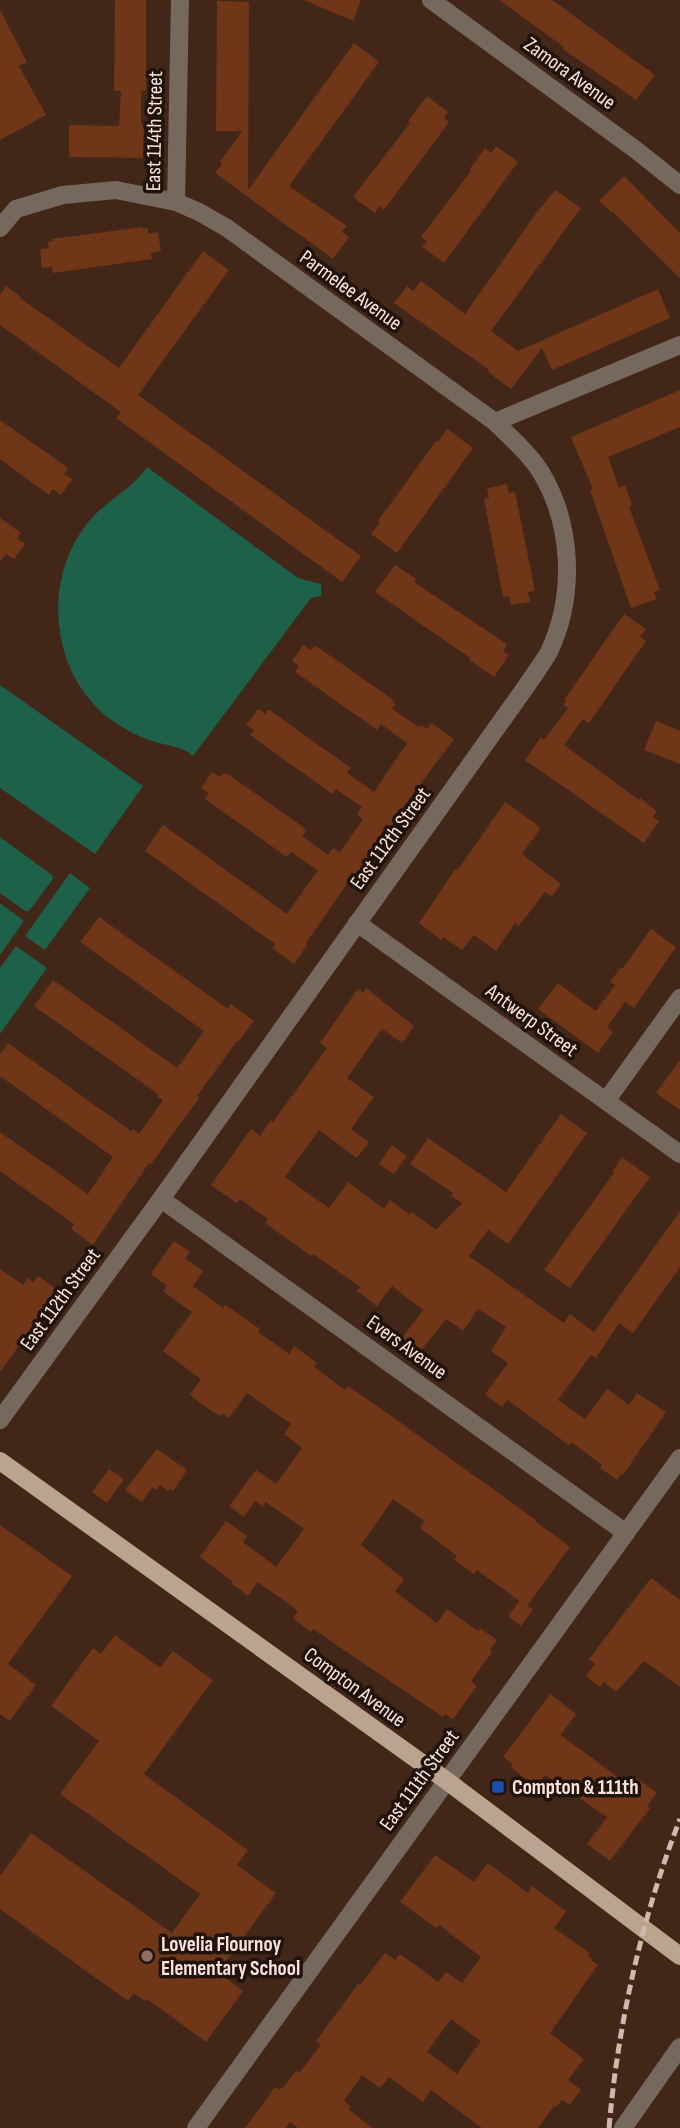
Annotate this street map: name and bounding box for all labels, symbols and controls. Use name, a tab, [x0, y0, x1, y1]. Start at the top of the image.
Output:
street label: Zamora Avenue	[519, 32, 620, 115]
street label: East 114th Street	[141, 71, 168, 191]
street label: Parmelee Avenue	[295, 245, 407, 336]
street label: East 112th Street	[345, 782, 436, 894]
street label: Antwerp Street	[480, 978, 583, 1062]
street label: East 112th Street	[15, 1243, 106, 1355]
street label: Evers Avenue	[362, 1310, 452, 1385]
street label: Compton Avenue	[299, 1642, 410, 1733]
street label: East 111th Street	[374, 1725, 464, 1836]
place label: Compton & 111th	[512, 1775, 639, 1800]
marker: Compton & 111th	[490, 1779, 506, 1795]
place label: Lovelia Flournoy Elementary School	[161, 1932, 300, 1981]
marker: Lovelia Flournoy Elementary School	[139, 1948, 155, 1964]

